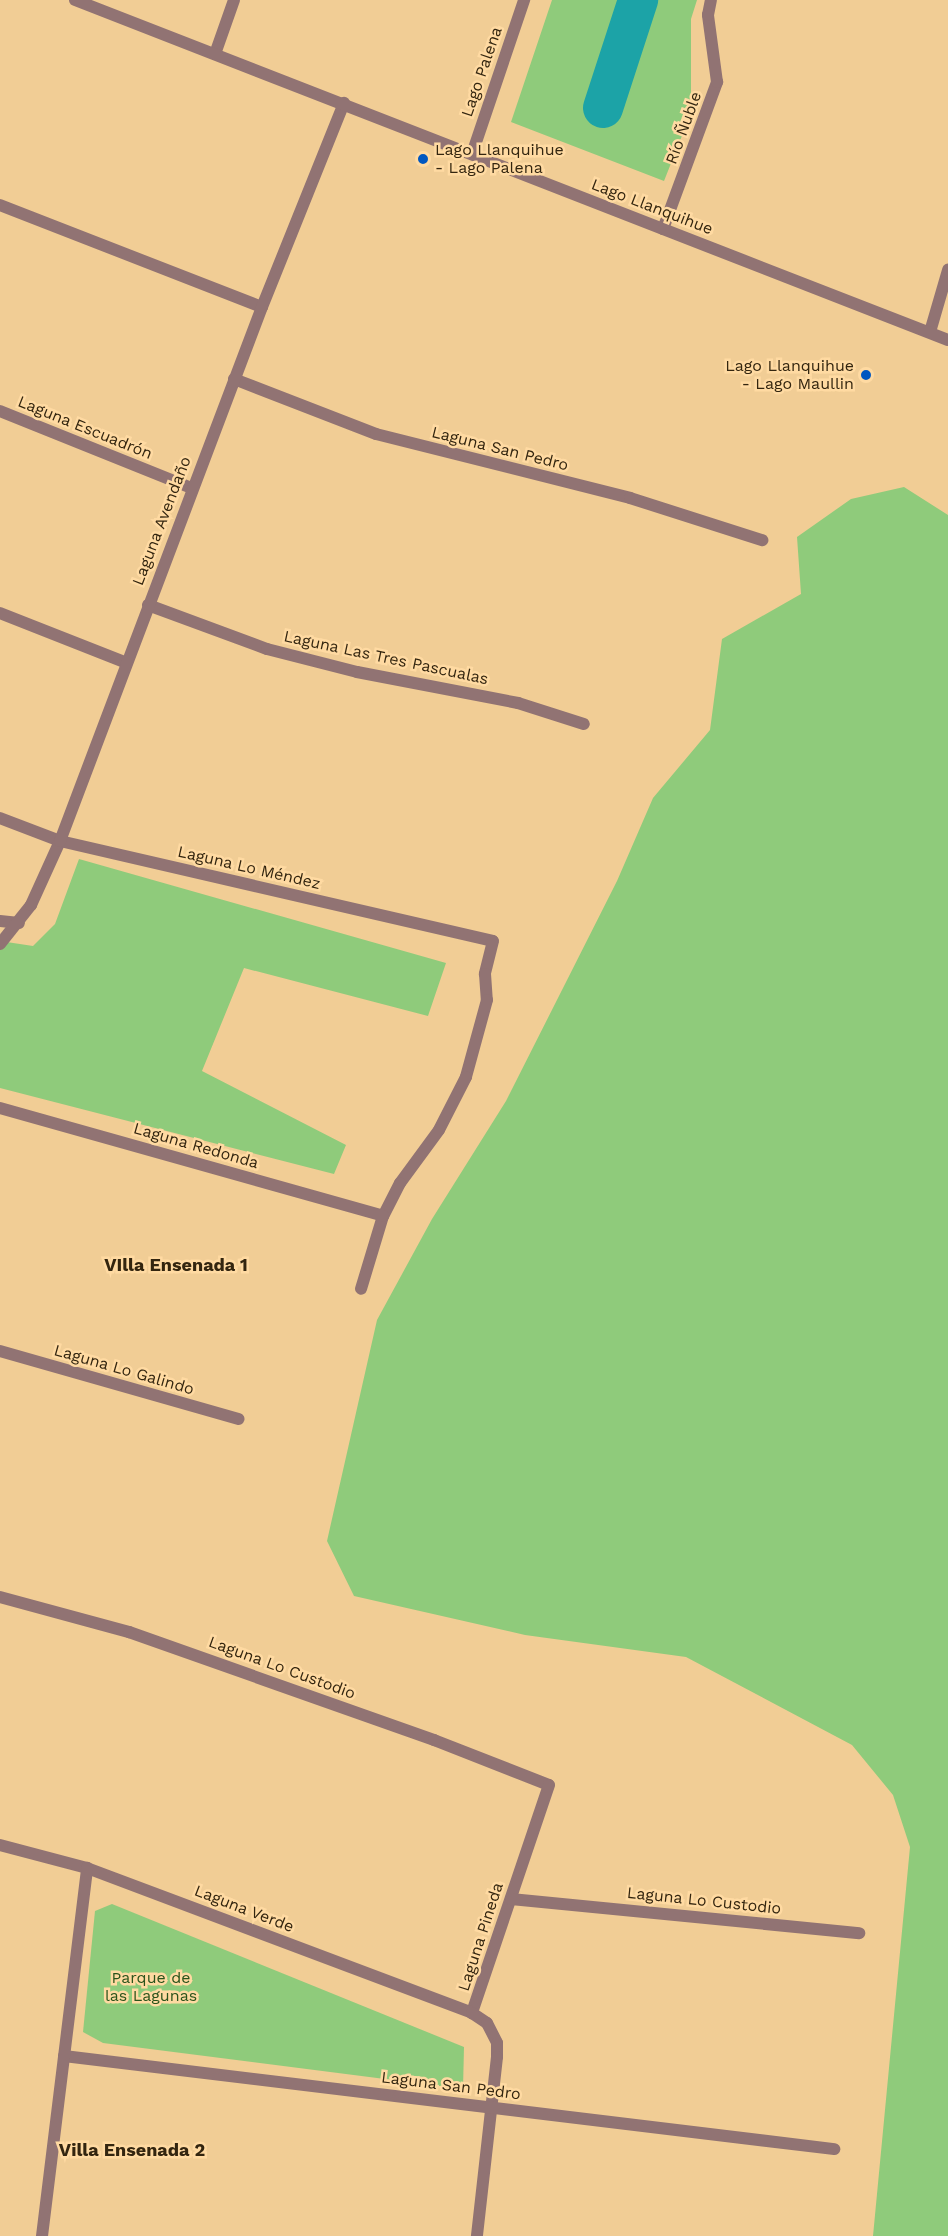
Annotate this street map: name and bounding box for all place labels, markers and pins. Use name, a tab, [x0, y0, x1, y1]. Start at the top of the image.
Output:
place label: Lago Llanquihue - Lago Palena	[435, 140, 564, 178]
marker: Lago Llanquihue - Lago Palena	[416, 152, 430, 166]
place label: Lago Llanquihue - Lago Maullin	[725, 356, 854, 394]
marker: Lago Llanquihue - Lago Maullin	[859, 368, 873, 382]

